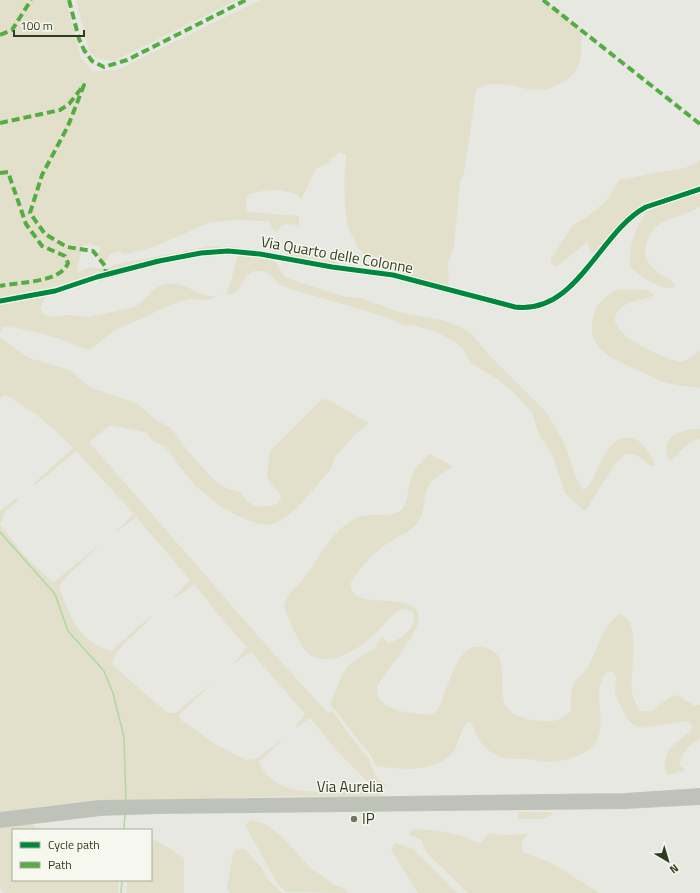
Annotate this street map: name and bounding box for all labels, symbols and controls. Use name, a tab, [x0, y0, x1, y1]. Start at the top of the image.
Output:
scale bar	[14, 12, 84, 38]
text: 100 m	[20, 16, 53, 35]
street label: Via Quarto delle Colonne	[259, 230, 415, 279]
street label: Via Aurelia	[317, 775, 384, 798]
place label: IP	[362, 807, 375, 830]
marker: IP	[349, 814, 359, 824]
legend	[12, 829, 152, 881]
text: Cycle path	[48, 835, 100, 854]
north arrow	[648, 841, 688, 881]
text: Path	[48, 855, 72, 874]
text: N	[666, 860, 682, 878]

